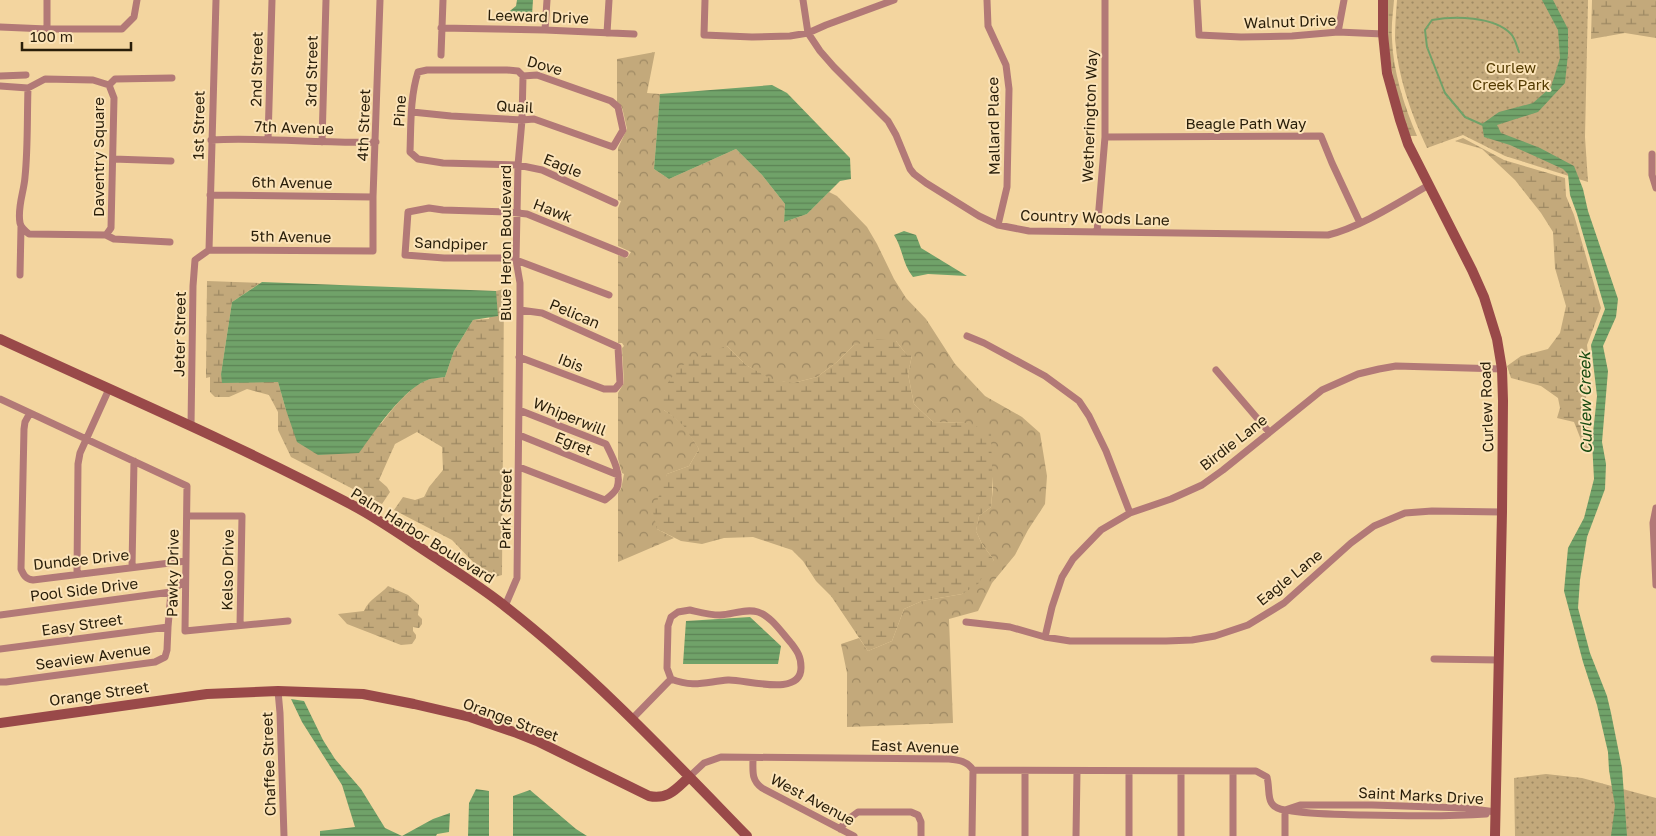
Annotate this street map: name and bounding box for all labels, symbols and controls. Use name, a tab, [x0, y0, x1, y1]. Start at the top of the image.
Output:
street label: Leeward Drive	[487, 5, 589, 27]
street label: Walnut Drive	[1244, 10, 1337, 32]
scale bar	[22, 20, 131, 52]
text: 100 m	[30, 27, 73, 45]
street label: 2nd Street	[246, 31, 266, 107]
street label: 3rd Street	[301, 35, 321, 107]
street label: Wetherington Way	[1078, 49, 1100, 183]
street label: Dove	[525, 51, 565, 79]
park label: Curlew Creek Park	[1472, 58, 1551, 93]
street label: Mallard Place	[983, 77, 1003, 175]
street label: 4th Street	[353, 88, 373, 162]
street label: 1st Street	[188, 90, 208, 160]
street label: Pine	[389, 94, 409, 127]
street label: Quail	[496, 96, 534, 116]
street label: Daventry Square	[89, 97, 107, 217]
street label: Beagle Path Way	[1186, 114, 1307, 132]
street label: 7th Avenue	[254, 117, 335, 137]
street label: Eagle	[541, 149, 585, 181]
street label: Blue Heron Boulevard	[496, 165, 514, 321]
street label: 6th Avenue	[251, 172, 333, 192]
street label: Hawk	[531, 194, 576, 226]
street label: Country Woods Lane	[1020, 205, 1170, 229]
street label: 5th Avenue	[251, 226, 332, 246]
street label: Sandpiper	[414, 233, 488, 253]
street label: Jeter Street	[169, 291, 189, 377]
street label: Pelican	[547, 294, 603, 332]
street label: Ibis	[556, 349, 586, 375]
water label: Curlew Creek	[1574, 350, 1596, 454]
street label: Curlew Road	[1475, 361, 1497, 453]
street label: Whiperwill	[531, 393, 609, 439]
street label: Birdie Lane	[1196, 410, 1271, 474]
street label: Egret	[553, 427, 595, 459]
street label: Park Street	[495, 469, 515, 549]
street label: Palm Harbor Boulevard	[348, 483, 498, 587]
street label: Pawky Drive	[162, 529, 182, 617]
street label: Kelso Drive	[217, 529, 237, 611]
street label: Dundee Drive	[32, 545, 130, 573]
street label: Eagle Lane	[1253, 545, 1326, 609]
street label: Pool Side Drive	[29, 573, 139, 605]
street label: Easy Street	[40, 609, 124, 639]
street label: Seaview Avenue	[34, 639, 152, 673]
street label: Orange Street	[48, 677, 150, 709]
street label: Orange Street	[461, 693, 561, 745]
street label: Chaffee Street	[257, 712, 279, 816]
street label: East Avenue	[871, 735, 960, 757]
street label: West Avenue	[768, 769, 859, 829]
street label: Saint Marks Drive	[1358, 783, 1484, 807]

